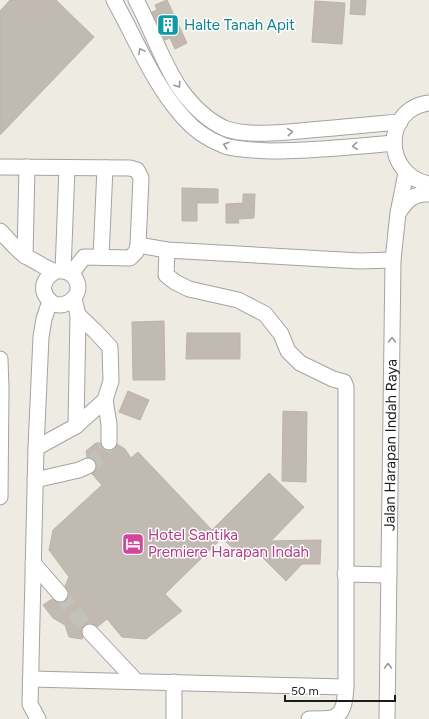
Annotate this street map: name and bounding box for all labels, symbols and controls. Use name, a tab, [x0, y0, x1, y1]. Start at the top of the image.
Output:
building icon: Halte Tanah Apit	[155, 12, 181, 38]
place label: Halte Tanah Apit	[184, 16, 295, 34]
one-way arrow	[139, 48, 146, 55]
one-way arrow	[174, 81, 181, 88]
one-way arrow	[287, 128, 293, 137]
one-way arrow	[222, 141, 229, 150]
one-way arrow	[352, 142, 358, 151]
one-way arrow	[388, 337, 396, 343]
street label: Jalan Harapan Indah Raya	[380, 359, 401, 531]
place label: Hotel Santika Premiere Harapan Indah	[148, 526, 309, 561]
hotel icon: Hotel Santika Premiere Harapan Indah	[120, 531, 146, 557]
one-way arrow	[383, 663, 392, 669]
scale bar	[285, 677, 395, 703]
text: 50 m	[291, 684, 319, 698]

